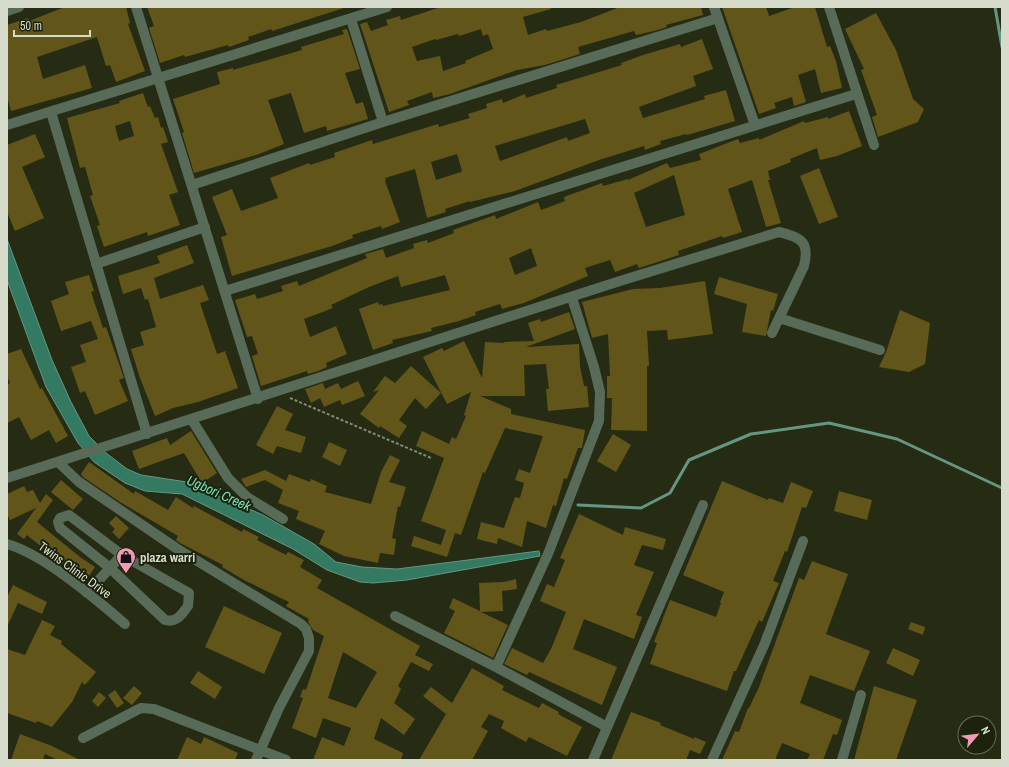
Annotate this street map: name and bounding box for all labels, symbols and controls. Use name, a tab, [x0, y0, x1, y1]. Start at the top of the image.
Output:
scale bar	[14, 12, 90, 38]
text: 50 m	[20, 18, 42, 34]
water label: Ugbori Creek	[184, 471, 255, 516]
street label: Twins Clinic Drive	[35, 538, 115, 602]
shop icon: plaza warri	[115, 546, 137, 574]
place label: plaza warri	[140, 549, 195, 566]
north arrow	[957, 715, 997, 755]
text: N	[978, 724, 994, 736]

